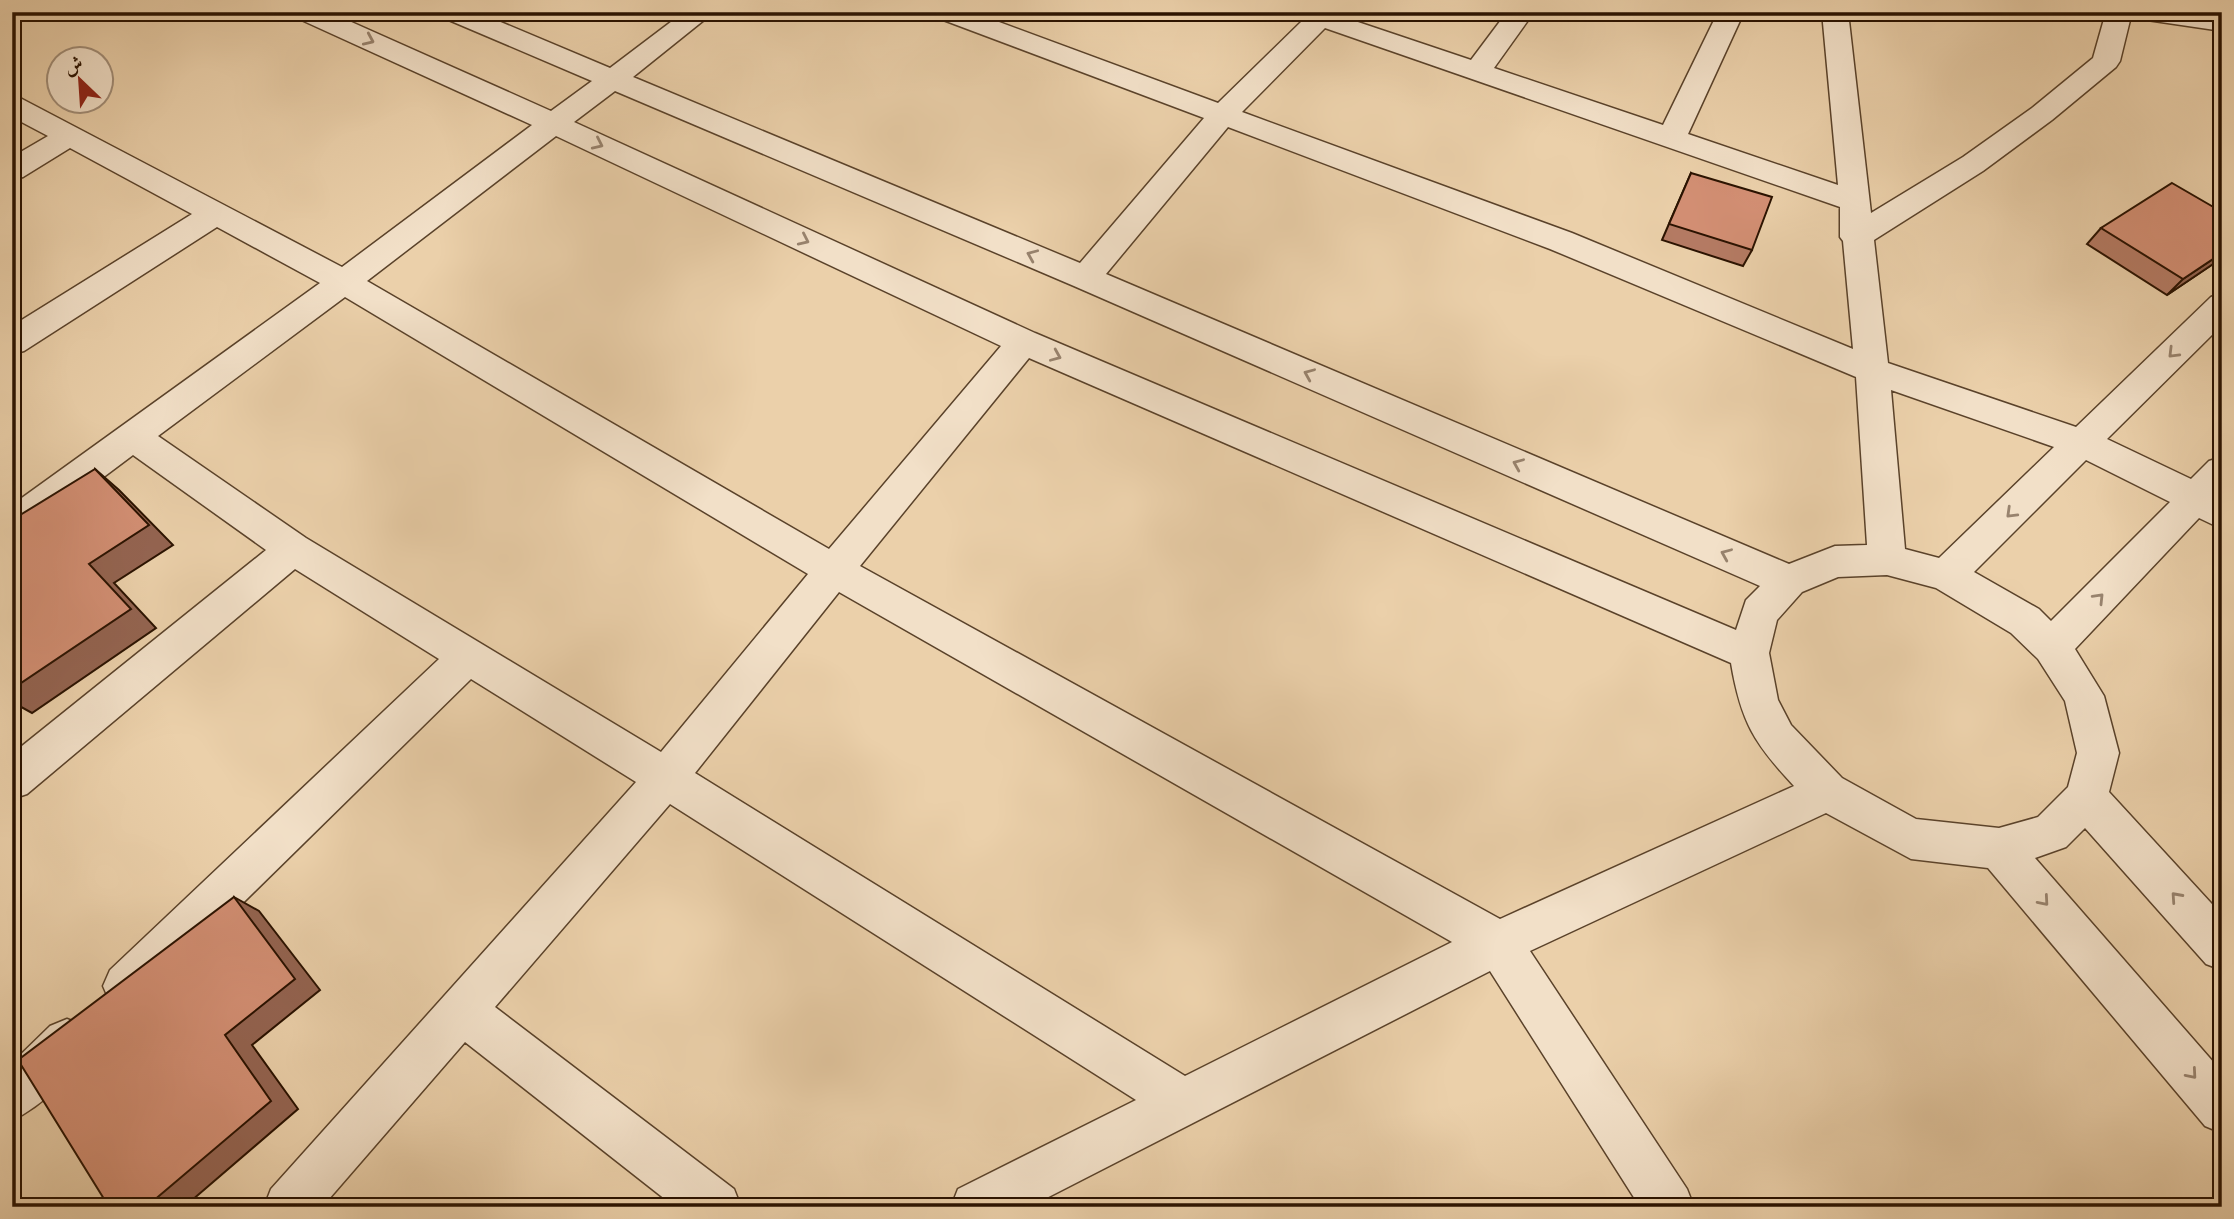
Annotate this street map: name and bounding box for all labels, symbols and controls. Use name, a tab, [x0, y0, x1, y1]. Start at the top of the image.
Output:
one-way arrow	[361, 32, 374, 46]
north arrow	[46, 46, 116, 116]
text: ش	[60, 52, 87, 80]
one-way arrow	[591, 136, 603, 150]
one-way arrow	[797, 232, 810, 246]
one-way arrow	[1027, 250, 1039, 264]
one-way arrow	[2169, 345, 2182, 358]
one-way arrow	[1048, 348, 1061, 362]
one-way arrow	[1303, 368, 1316, 382]
one-way arrow	[1512, 458, 1525, 472]
one-way arrow	[2006, 504, 2019, 517]
one-way arrow	[1721, 548, 1734, 562]
one-way arrow	[2091, 593, 2104, 606]
one-way arrow	[2172, 892, 2184, 905]
one-way arrow	[2036, 893, 2048, 906]
one-way arrow	[2184, 1065, 2196, 1078]

